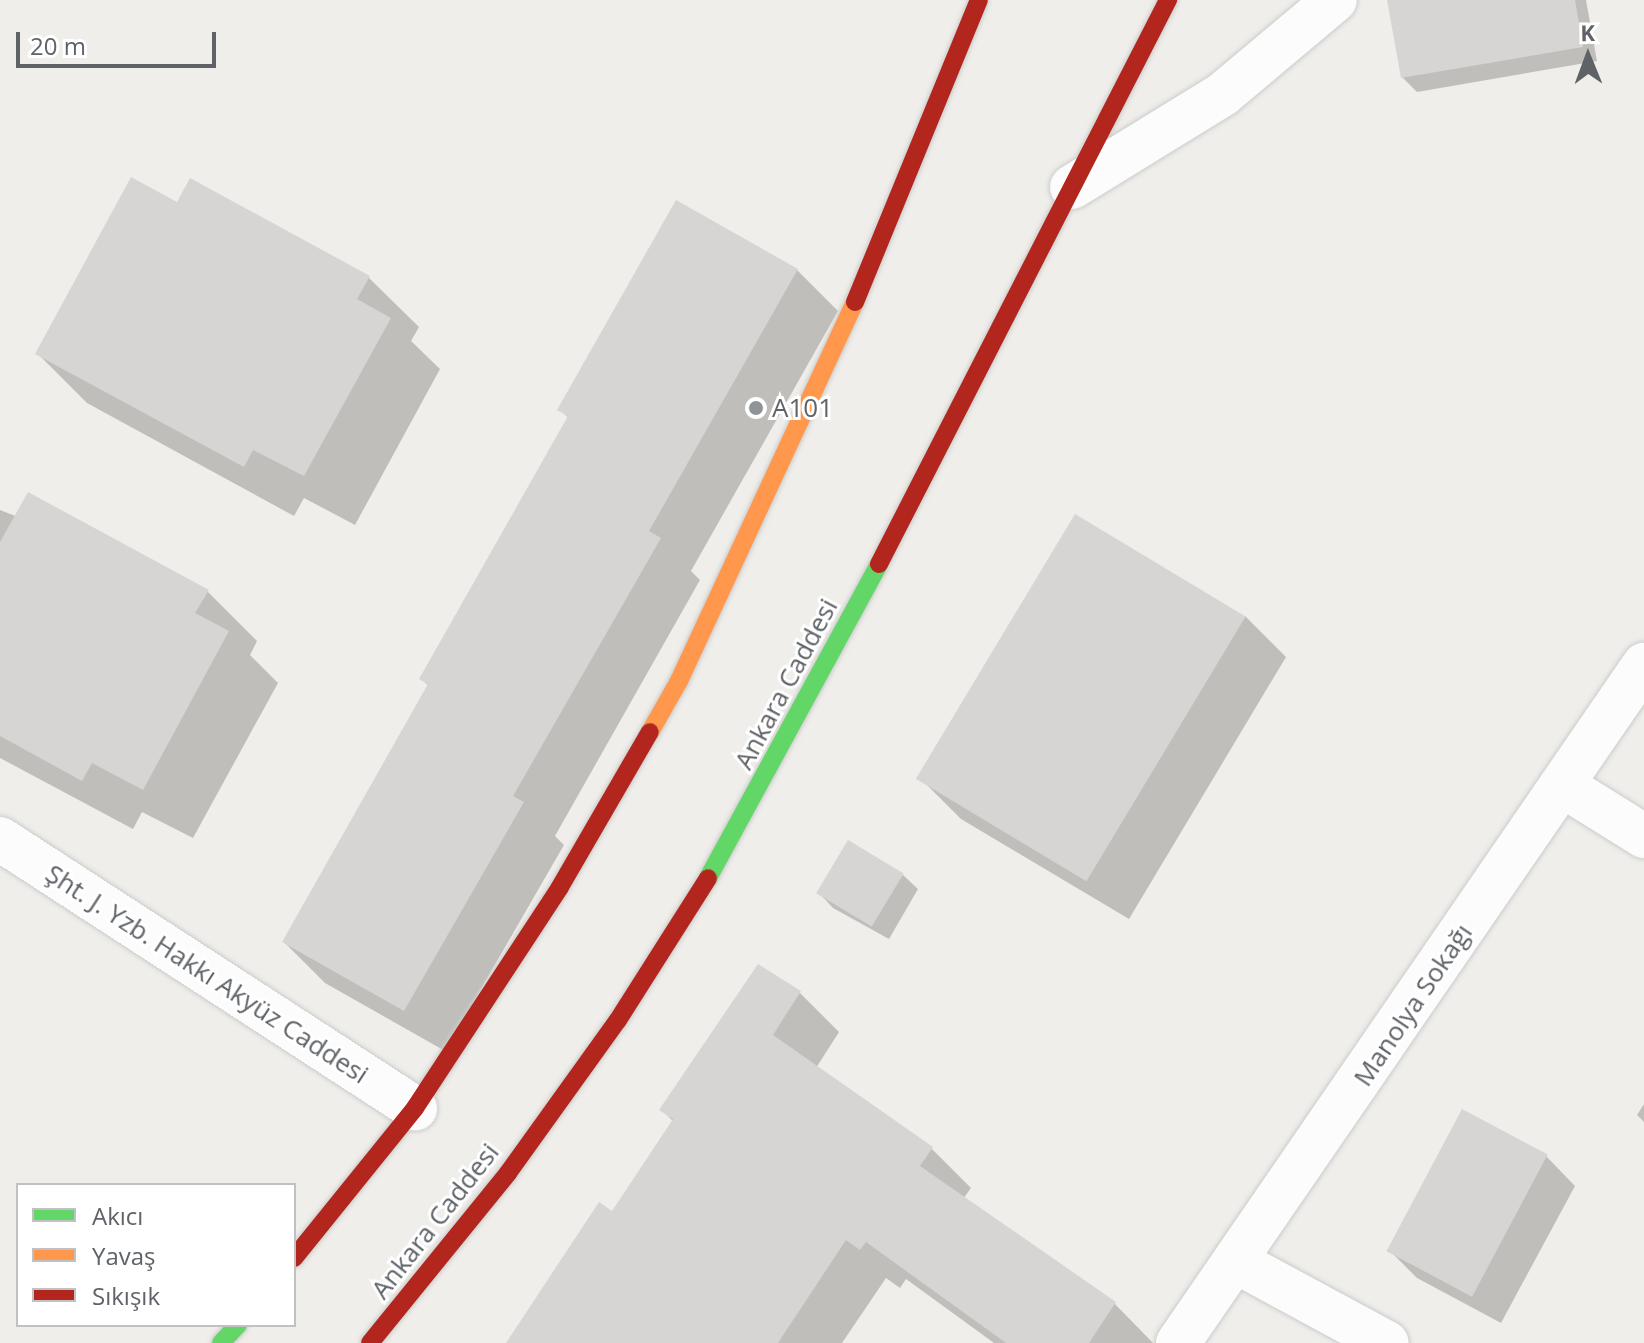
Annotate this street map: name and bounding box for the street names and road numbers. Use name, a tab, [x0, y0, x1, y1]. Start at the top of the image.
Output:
street label: Ankara Caddesi	[728, 593, 844, 775]
street label: Şht. J. Yzb. Hakkı Akyüz Caddesi	[40, 858, 374, 1090]
street label: Manolya Sokağı	[1347, 918, 1479, 1092]
street label: Ankara Caddesi	[365, 1137, 505, 1305]

